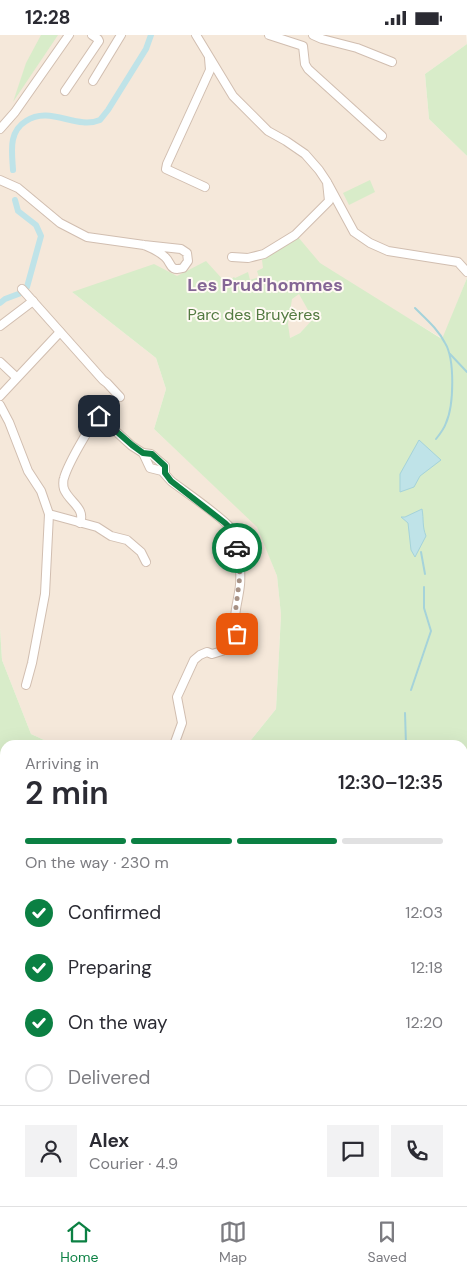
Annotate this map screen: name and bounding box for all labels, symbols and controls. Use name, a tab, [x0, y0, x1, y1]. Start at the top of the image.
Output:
text: 12:28	[25, 5, 71, 30]
district label: Les Prud'hommes	[187, 273, 343, 297]
park label: Parc des Bruyères	[188, 304, 320, 325]
pin	[78, 395, 120, 437]
icon: home	[85, 402, 113, 430]
courier	[212, 523, 262, 573]
icon: car	[223, 534, 251, 562]
pin	[216, 613, 258, 655]
icon: bag	[223, 620, 251, 648]
text: Arriving in	[25, 753, 99, 774]
text: 12:30–12:35	[338, 770, 443, 795]
text: 2 min	[25, 772, 109, 814]
text: On the way · 230 m	[25, 852, 169, 873]
icon: check	[25, 899, 53, 927]
text: Confirmed	[68, 900, 161, 925]
text: 12:03	[405, 902, 443, 923]
icon: check	[25, 954, 53, 982]
text: Preparing	[68, 955, 152, 980]
text: 12:18	[411, 957, 443, 978]
icon: check	[25, 1009, 53, 1037]
text: On the way	[68, 1010, 168, 1035]
text: 12:20	[406, 1012, 443, 1033]
text: Delivered	[68, 1065, 150, 1090]
button: person	[25, 1125, 77, 1177]
button: chat	[327, 1125, 379, 1177]
button: phone	[391, 1125, 443, 1177]
text: Alex	[89, 1128, 129, 1153]
text: Courier · 4.9	[89, 1153, 178, 1174]
tab: Home	[60, 1218, 98, 1266]
tab: Map	[219, 1218, 247, 1266]
tab: Saved	[368, 1218, 407, 1266]

